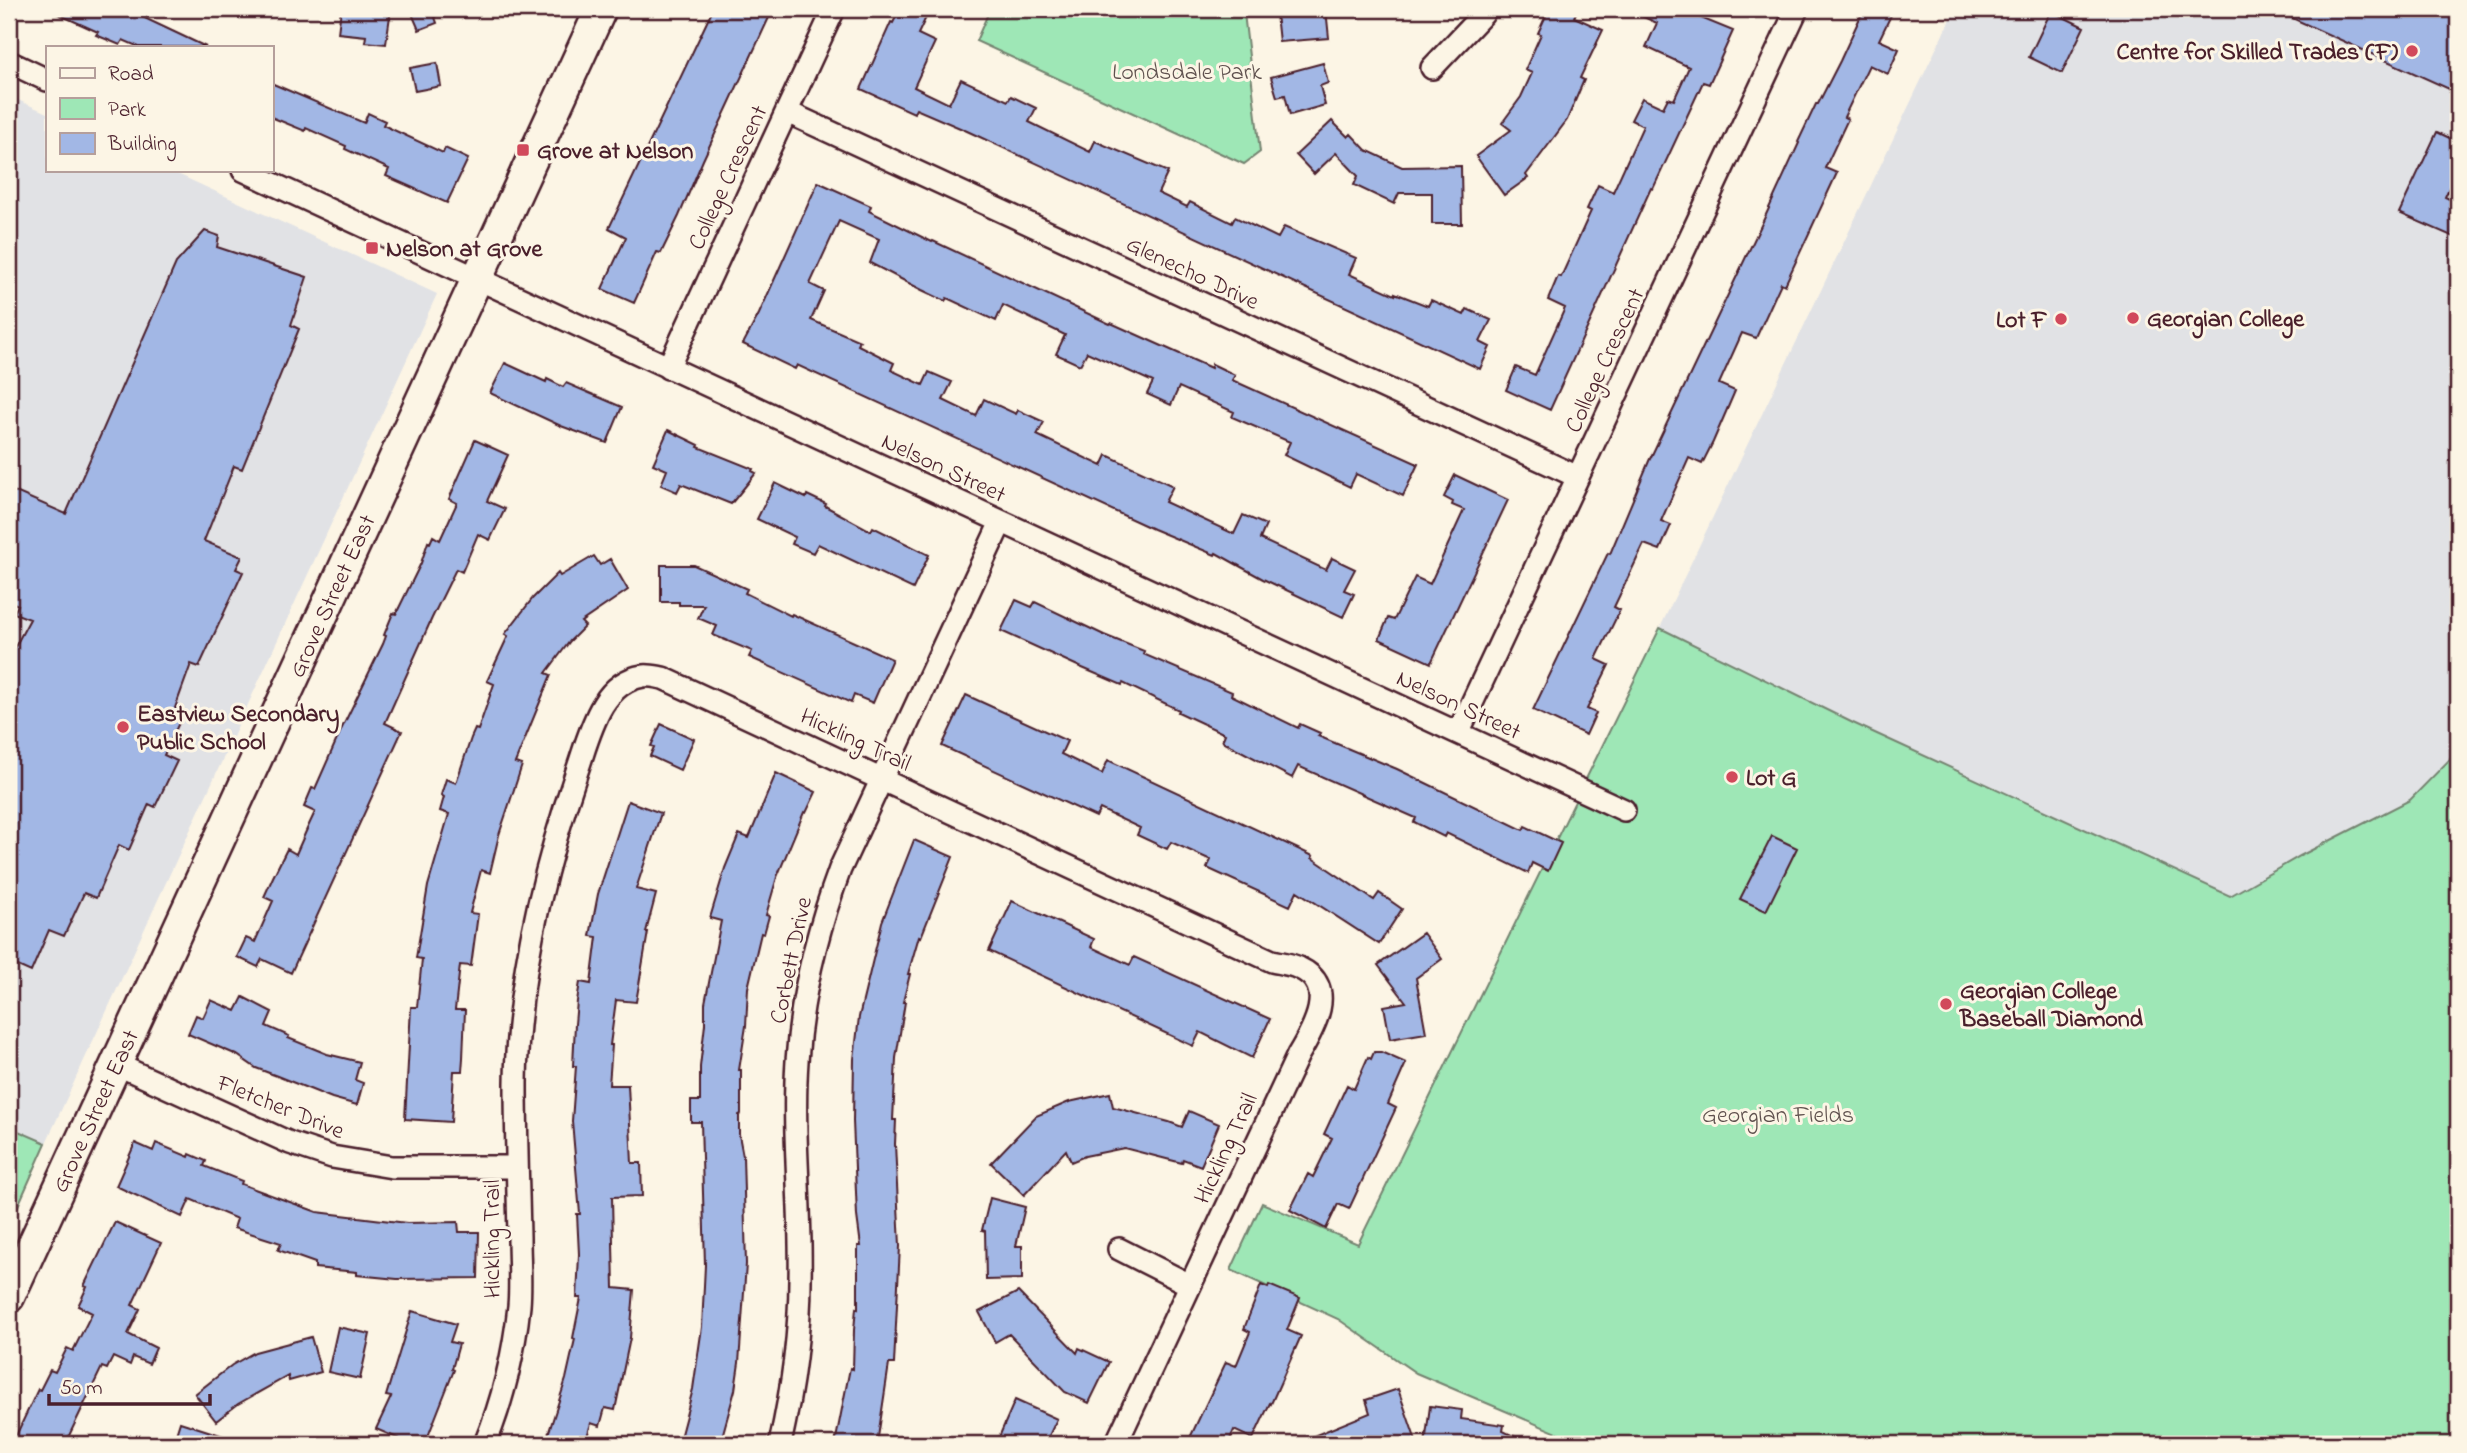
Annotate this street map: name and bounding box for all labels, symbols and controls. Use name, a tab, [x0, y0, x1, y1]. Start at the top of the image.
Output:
place label: Centre for Skilled Trades (F)	[2117, 36, 2398, 71]
marker: Centre for Skilled Trades (F)	[2404, 43, 2420, 59]
legend	[46, 46, 273, 172]
park label: Londsdale Park	[1112, 56, 1262, 91]
text: Road	[108, 60, 154, 90]
text: Park	[108, 96, 147, 126]
street label: College Crescent	[680, 100, 778, 256]
text: Building	[107, 130, 177, 162]
place label: Grove at Nelson	[537, 135, 693, 170]
marker: Grove at Nelson	[515, 142, 531, 158]
street label: Glenecho Drive	[1120, 228, 1264, 320]
place label: Nelson at Grove	[386, 233, 543, 268]
marker: Nelson at Grove	[364, 240, 380, 256]
street label: College Crescent	[1557, 283, 1655, 439]
place label: Georgian College	[2147, 303, 2305, 339]
place label: Lot F	[1996, 304, 2047, 339]
marker: Georgian College	[2125, 310, 2141, 326]
marker: Lot F	[2053, 311, 2069, 327]
street label: Nelson Street	[875, 425, 1011, 513]
street label: Grove Street East	[281, 509, 386, 684]
street label: Nelson Street	[1390, 662, 1526, 750]
place label: Eastview Secondary Public School	[137, 698, 339, 761]
street label: Hickling Trail	[794, 700, 916, 782]
marker: Eastview Secondary Public School	[115, 719, 131, 735]
place label: Lot G	[1746, 762, 1796, 797]
marker: Lot G	[1724, 769, 1740, 785]
street label: Corbett Drive	[762, 894, 823, 1027]
place label: Georgian College Baseball Diamond	[1959, 975, 2144, 1038]
marker: Georgian College Baseball Diamond	[1938, 996, 1954, 1012]
street label: Grove Street East	[44, 1024, 150, 1199]
street label: Fletcher Drive	[210, 1066, 349, 1150]
street label: Hickling Trail	[1186, 1088, 1268, 1210]
park label: Georgian Fields	[1702, 1099, 1854, 1134]
street label: Hickling Trail	[476, 1180, 511, 1298]
scale bar	[49, 1362, 210, 1406]
text: 50 m	[60, 1374, 103, 1404]

